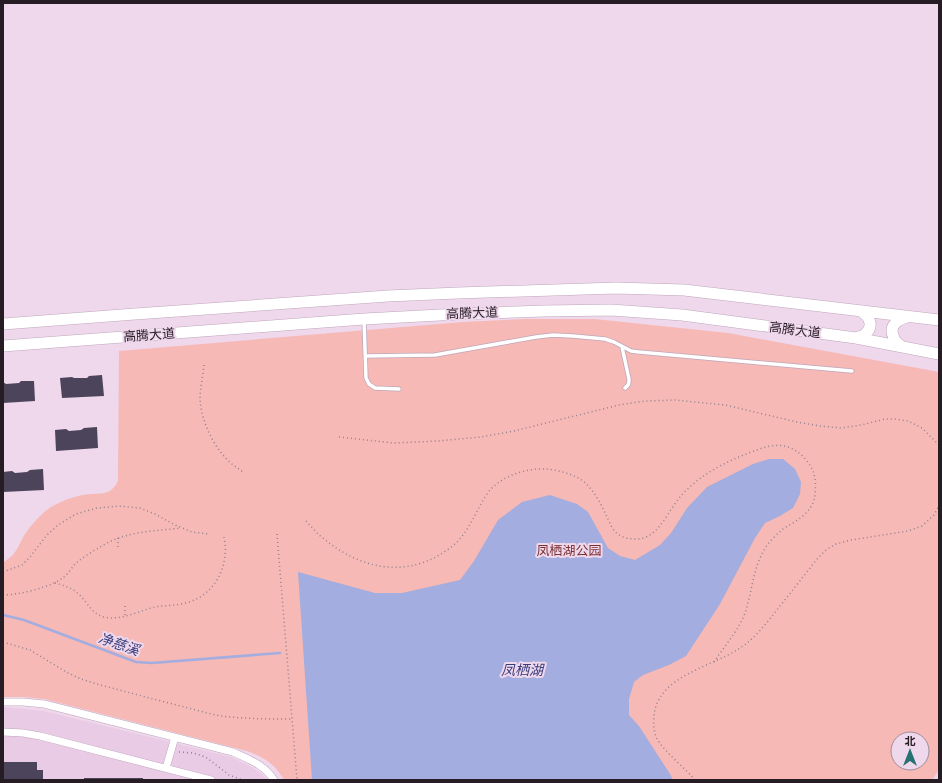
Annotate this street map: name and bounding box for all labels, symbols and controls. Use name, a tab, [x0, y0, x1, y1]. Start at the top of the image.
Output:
street label: 高腾大道	[446, 304, 498, 322]
street label: 高腾大道	[768, 318, 822, 342]
street label: 高腾大道	[122, 325, 176, 345]
park label: 凤栖湖公园	[536, 542, 602, 559]
water label: 净慈溪	[96, 629, 144, 660]
water label: 凤栖湖	[501, 661, 545, 679]
north arrow	[890, 731, 930, 771]
text: 北	[905, 734, 916, 748]

